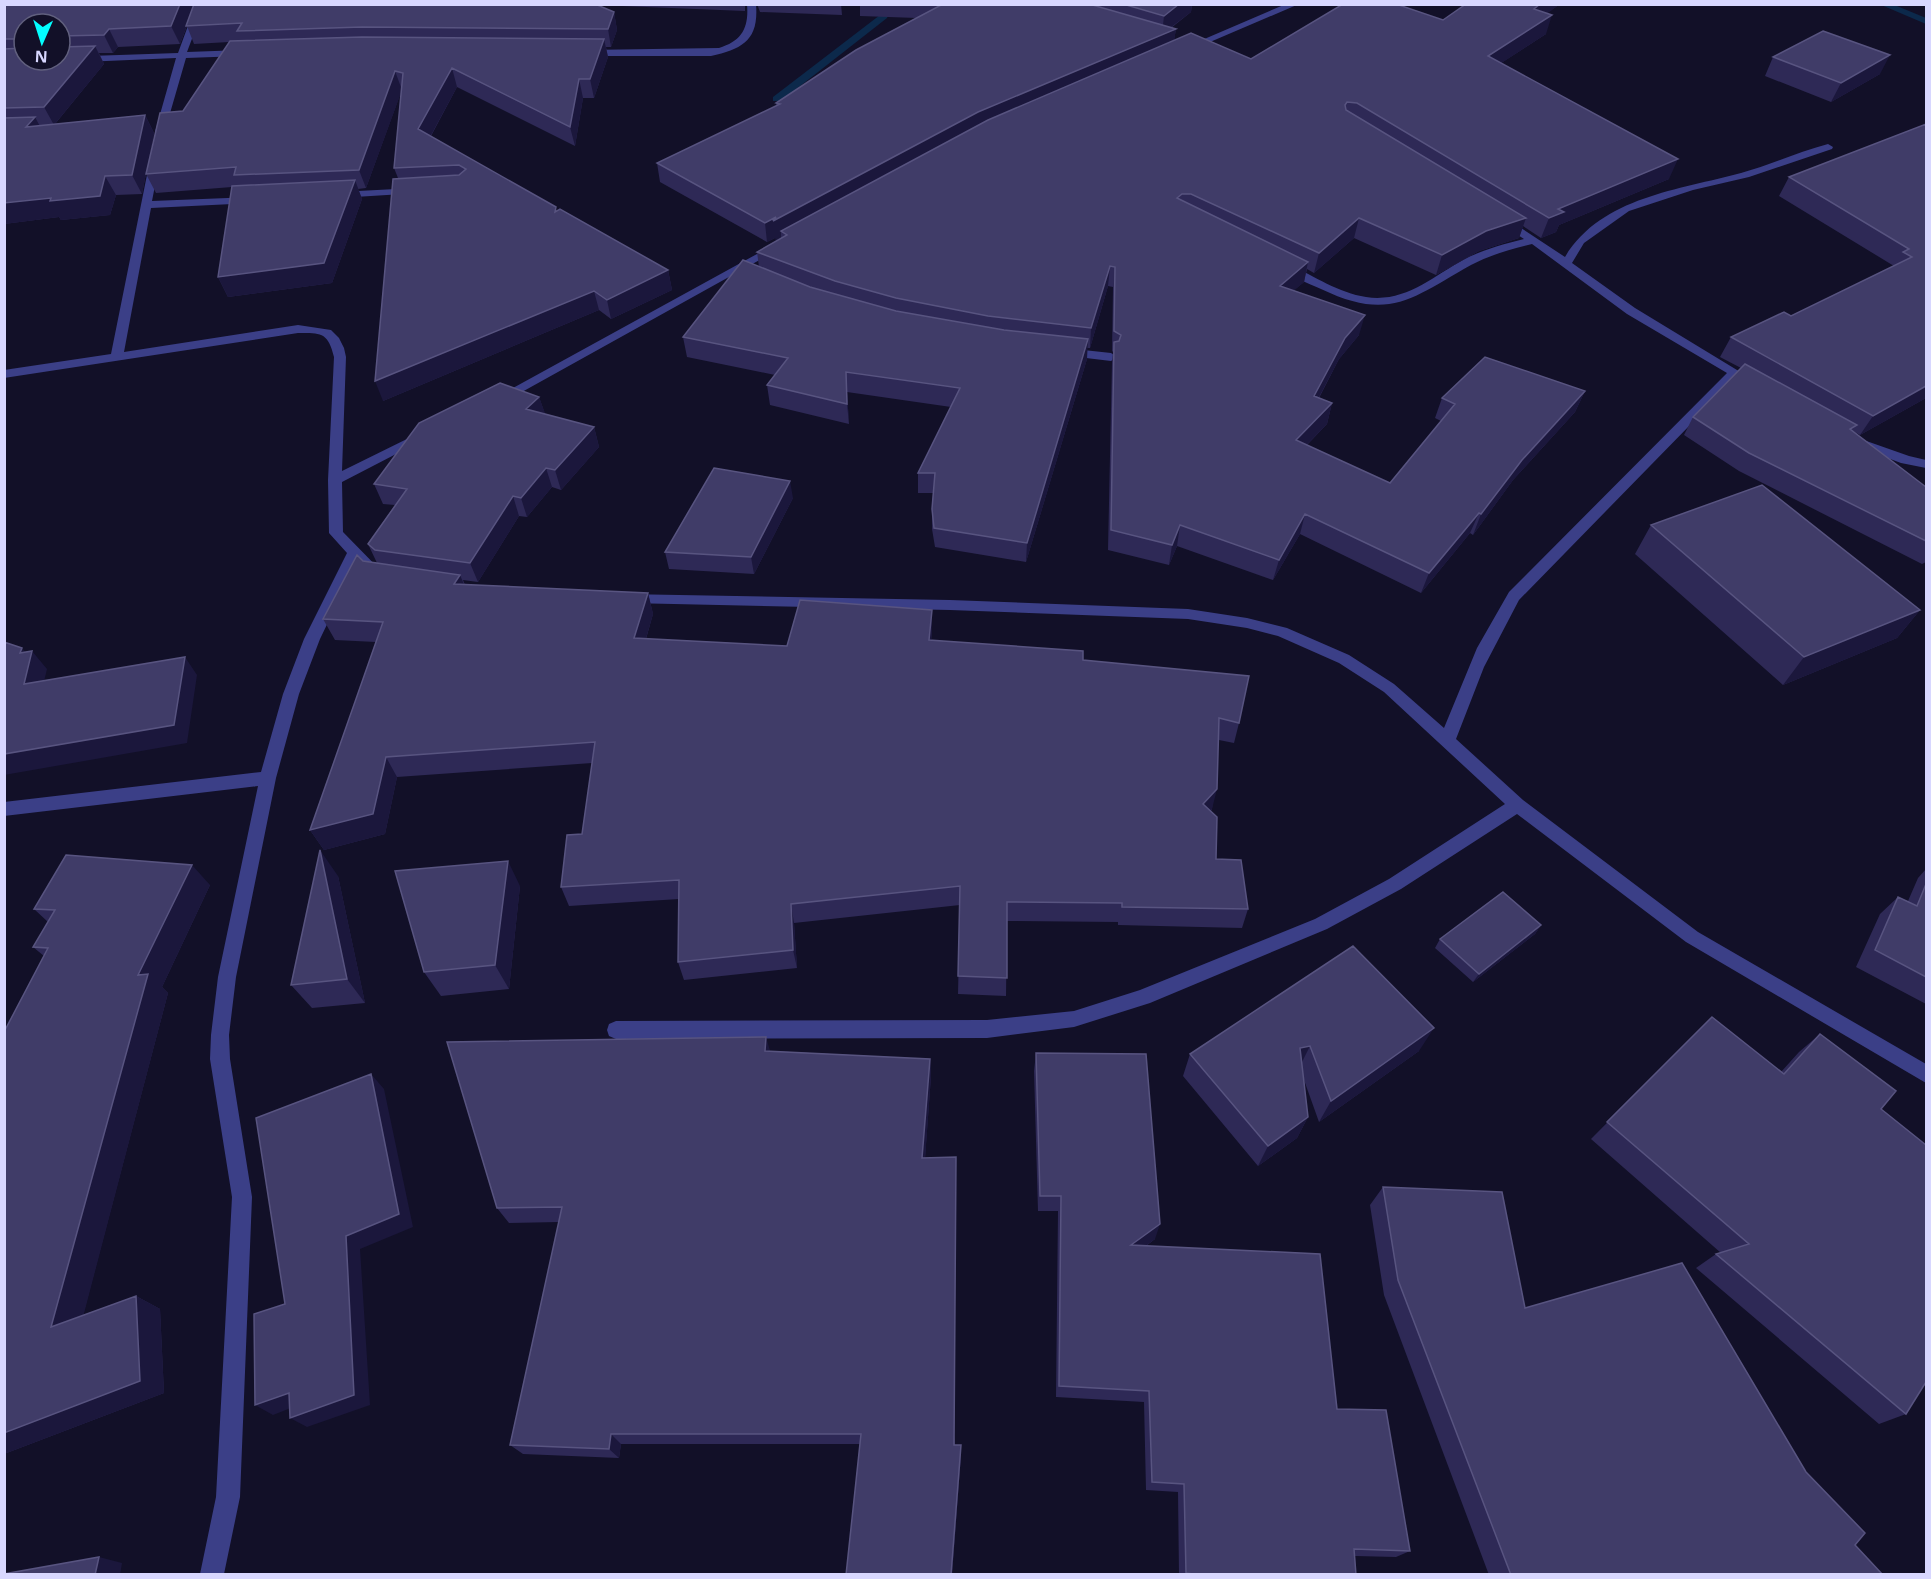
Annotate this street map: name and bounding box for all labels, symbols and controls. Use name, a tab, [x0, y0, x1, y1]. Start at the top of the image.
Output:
north arrow	[12, 12, 72, 72]
text: N	[34, 46, 48, 68]

